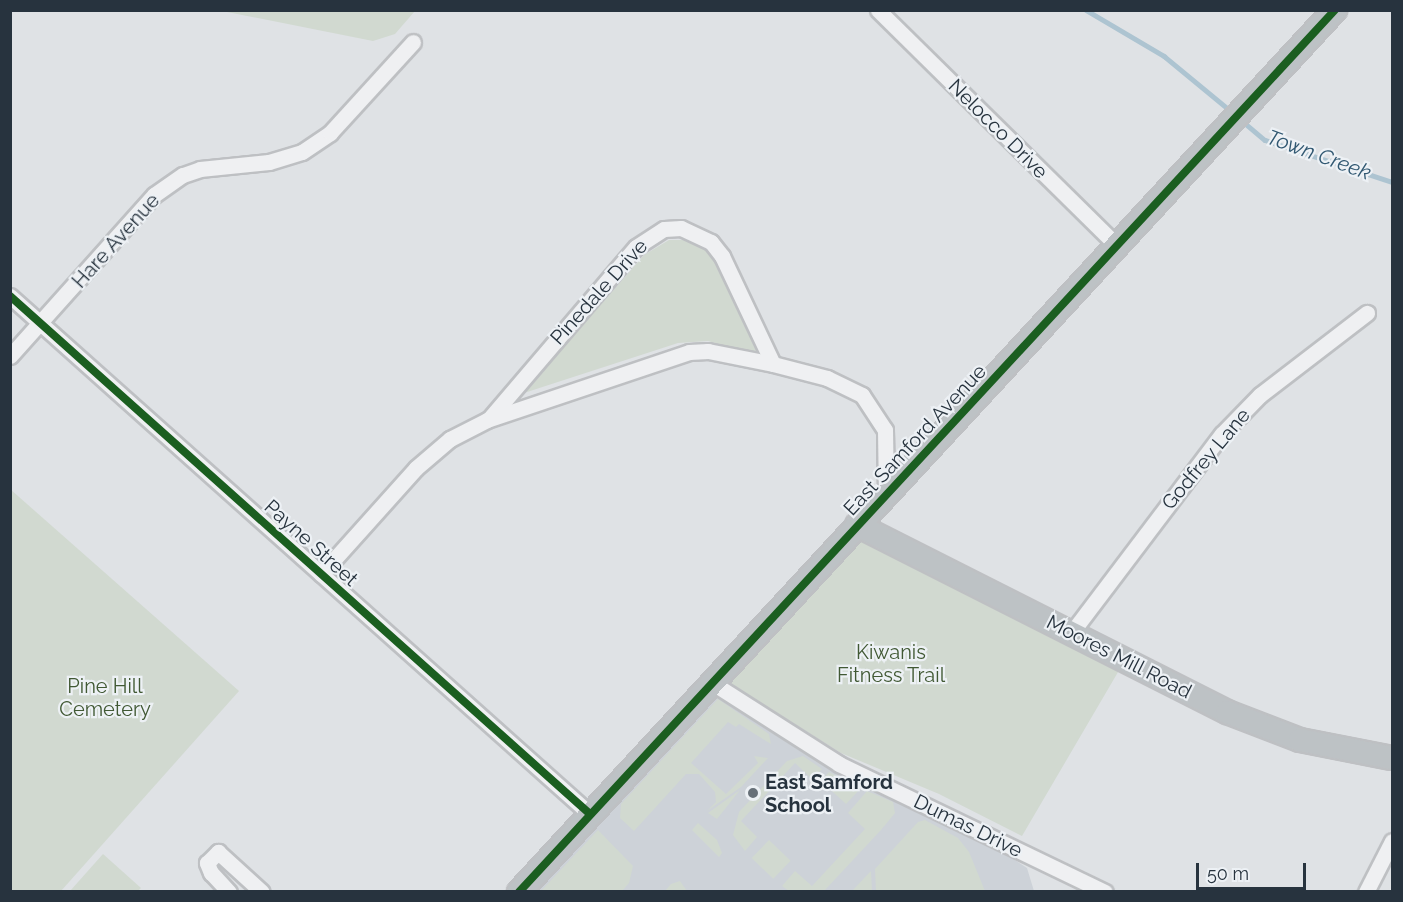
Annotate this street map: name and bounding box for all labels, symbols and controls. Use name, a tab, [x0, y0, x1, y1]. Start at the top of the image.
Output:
street label: Nelocco Drive	[943, 74, 1053, 184]
water label: Town Creek	[1264, 125, 1374, 185]
street label: Hare Avenue	[67, 189, 165, 293]
street label: Pinedale Drive	[545, 234, 653, 350]
street label: East Samford Avenue	[839, 359, 991, 521]
street label: Godfrey Lane	[1157, 403, 1255, 515]
street label: Payne Street	[259, 495, 363, 591]
street label: Moores Mill Road	[1042, 610, 1196, 704]
park label: Kiwanis Fitness Trail	[837, 641, 945, 688]
park label: Pine Hill Cemetery	[59, 675, 151, 722]
place label: East Samford School	[765, 770, 893, 817]
marker: East Samford School	[746, 786, 760, 800]
street label: Dumas Drive	[910, 789, 1026, 863]
scale bar	[1199, 851, 1308, 889]
text: 50 m	[1207, 863, 1249, 884]

